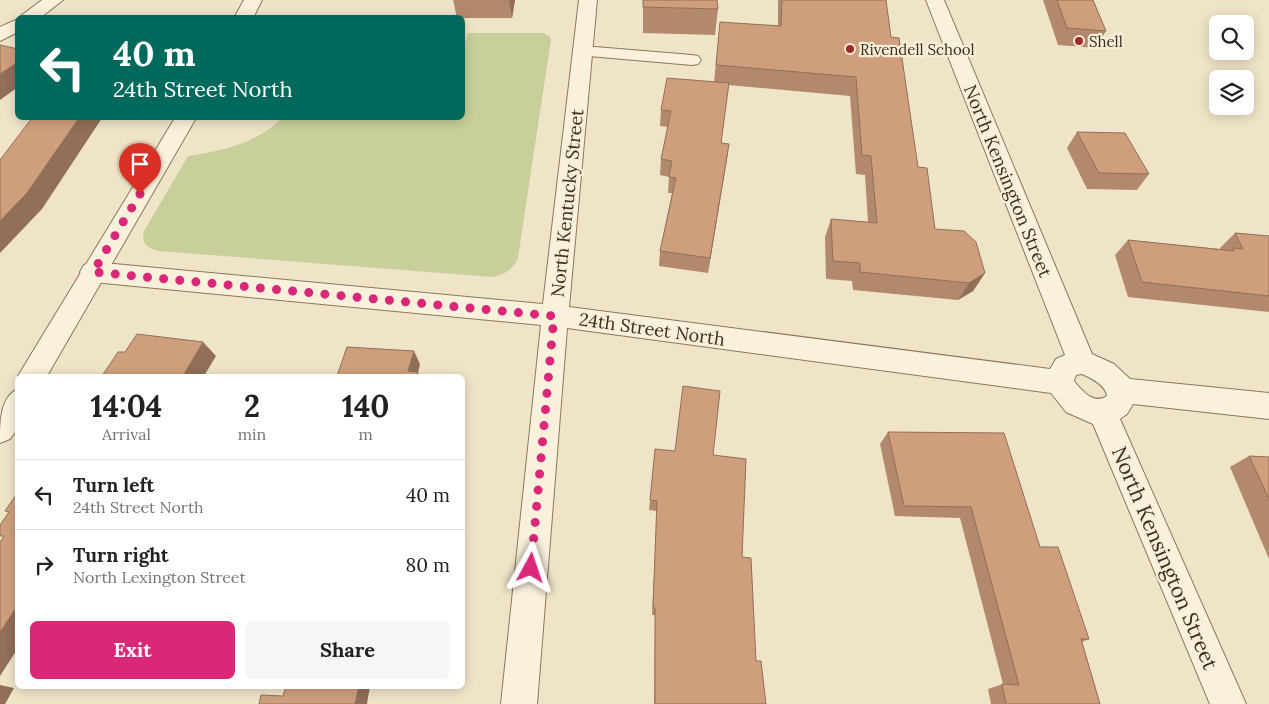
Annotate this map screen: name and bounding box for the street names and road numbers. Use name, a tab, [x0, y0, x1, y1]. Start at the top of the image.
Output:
street label: North Kensington Street	[959, 81, 1057, 281]
street label: North Kentucky Street	[546, 108, 588, 298]
street label: 24th Street North	[578, 307, 727, 351]
street label: North Kensington Street	[1106, 442, 1225, 674]

